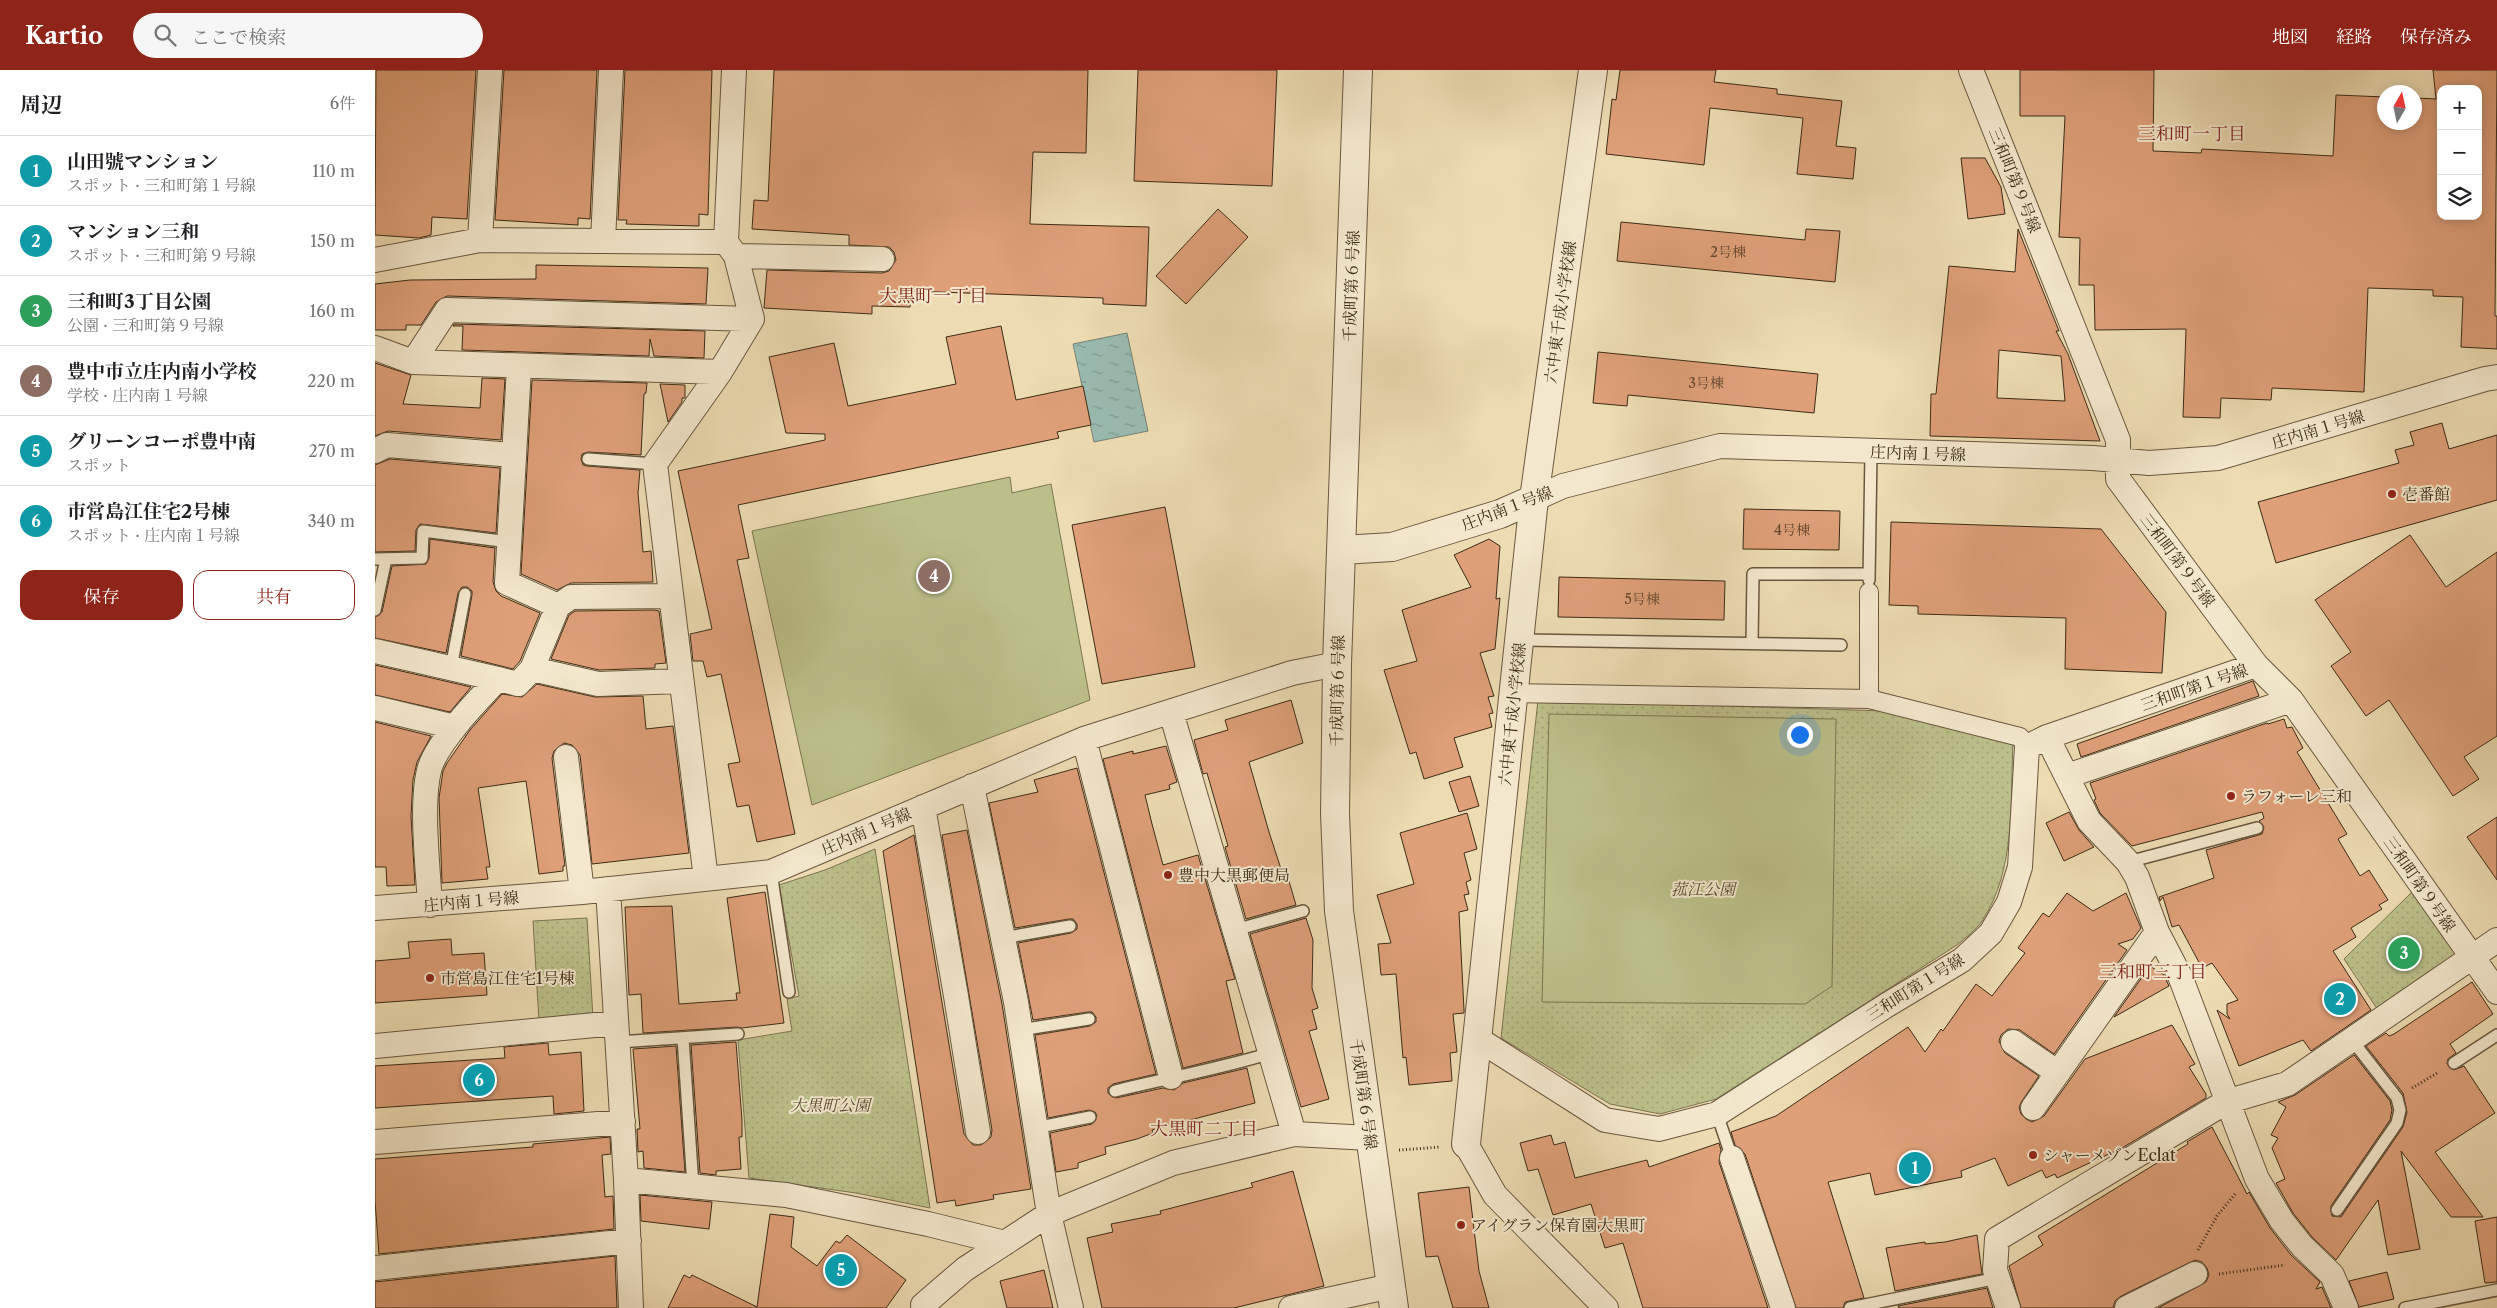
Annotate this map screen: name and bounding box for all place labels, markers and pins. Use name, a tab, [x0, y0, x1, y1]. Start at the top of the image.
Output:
place label: 壱番館	[2402, 484, 2450, 504]
marker: 壱番館	[2386, 488, 2398, 500]
pin: 4	[918, 557, 950, 595]
place label: ラフォーレ三和	[2241, 786, 2352, 806]
marker: ラフォーレ三和	[2225, 790, 2237, 802]
place label: 豊中大黒郵便局	[1178, 865, 1290, 885]
marker: 豊中大黒郵便局	[1162, 869, 1174, 881]
pin: 3	[2388, 934, 2420, 972]
place label: 市営島江住宅1号棟	[440, 968, 575, 988]
marker: 市営島江住宅1号棟	[424, 972, 436, 984]
pin: 2	[2324, 980, 2356, 1018]
pin: 6	[463, 1061, 495, 1099]
place label: シャーメゾンEclat	[2043, 1145, 2176, 1165]
pin: 1	[1899, 1149, 1931, 1187]
marker: シャーメゾンEclat	[2027, 1149, 2039, 1161]
place label: アイグラン保育園大黒町	[1471, 1215, 1645, 1235]
marker: アイグラン保育園大黒町	[1455, 1219, 1467, 1231]
pin: 5	[825, 1251, 857, 1289]

